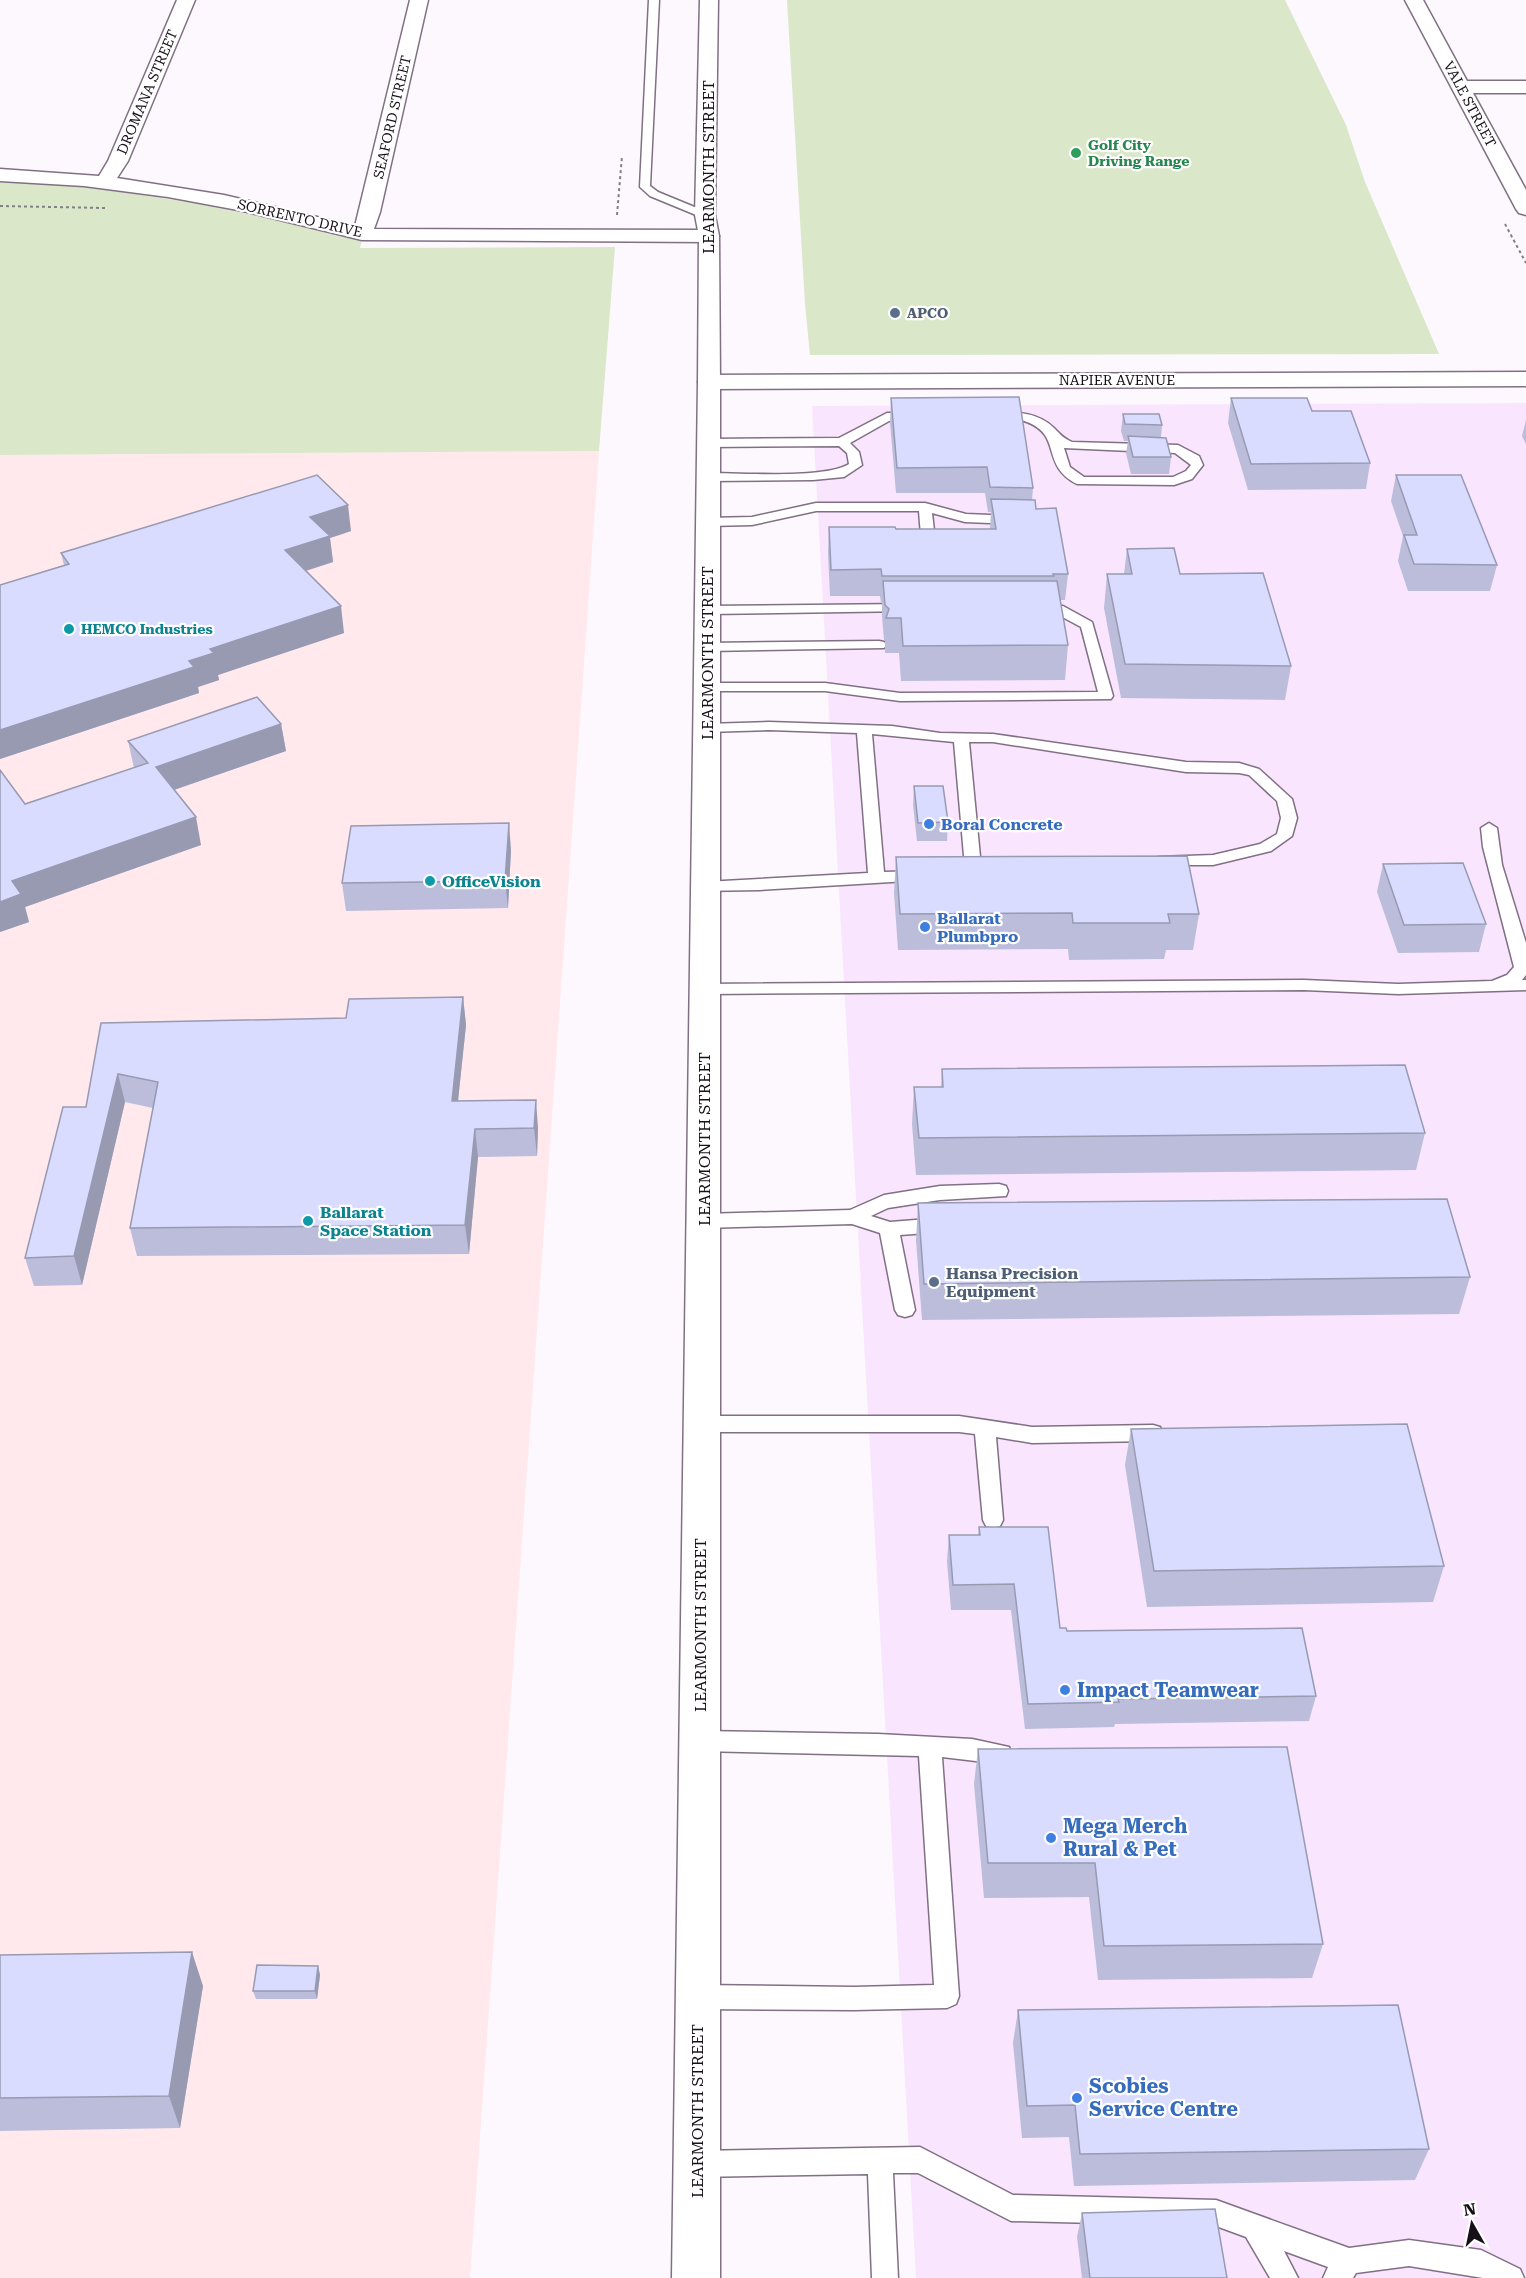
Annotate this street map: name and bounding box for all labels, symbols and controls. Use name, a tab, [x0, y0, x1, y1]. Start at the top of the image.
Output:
street label: DROMANA STREET	[113, 27, 181, 157]
street label: SEAFORD STREET	[370, 54, 414, 180]
street label: VALE STREET	[1441, 58, 1499, 150]
street label: LEARMONTH STREET	[699, 80, 718, 254]
place label: Golf City Driving Range	[1088, 137, 1189, 169]
marker: Golf City Driving Range	[1069, 146, 1083, 160]
street label: SORRENTO DRIVE	[236, 196, 364, 240]
place label: APCO	[907, 305, 948, 321]
marker: APCO	[888, 306, 902, 320]
street label: NAPIER AVENUE	[1059, 372, 1175, 388]
street label: LEARMONTH STREET	[698, 566, 717, 740]
place label: HEMCO Industries	[81, 621, 213, 637]
marker: HEMCO Industries	[62, 622, 76, 636]
place label: Boral Concrete	[941, 815, 1063, 834]
marker: Boral Concrete	[922, 817, 936, 831]
place label: OfficeVision	[442, 872, 541, 891]
marker: OfficeVision	[423, 874, 437, 888]
place label: Ballarat Plumbpro	[937, 909, 1018, 946]
marker: Ballarat Plumbpro	[918, 920, 932, 934]
street label: LEARMONTH STREET	[695, 1052, 714, 1226]
place label: Ballarat Space Station	[320, 1203, 432, 1240]
marker: Ballarat Space Station	[301, 1214, 315, 1228]
place label: Hansa Precision Equipment	[946, 1264, 1078, 1301]
marker: Hansa Precision Equipment	[927, 1275, 941, 1289]
street label: LEARMONTH STREET	[691, 1538, 710, 1712]
place label: Impact Teamwear	[1077, 1678, 1259, 1702]
marker: Impact Teamwear	[1058, 1683, 1072, 1697]
place label: Mega Merch Rural & Pet	[1063, 1814, 1188, 1861]
marker: Mega Merch Rural & Pet	[1044, 1831, 1058, 1845]
street label: LEARMONTH STREET	[688, 2024, 707, 2198]
place label: Scobies Service Centre	[1089, 2074, 1238, 2121]
marker: Scobies Service Centre	[1070, 2091, 1084, 2105]
north arrow	[1442, 2194, 1502, 2254]
text: N	[1462, 2199, 1477, 2220]

